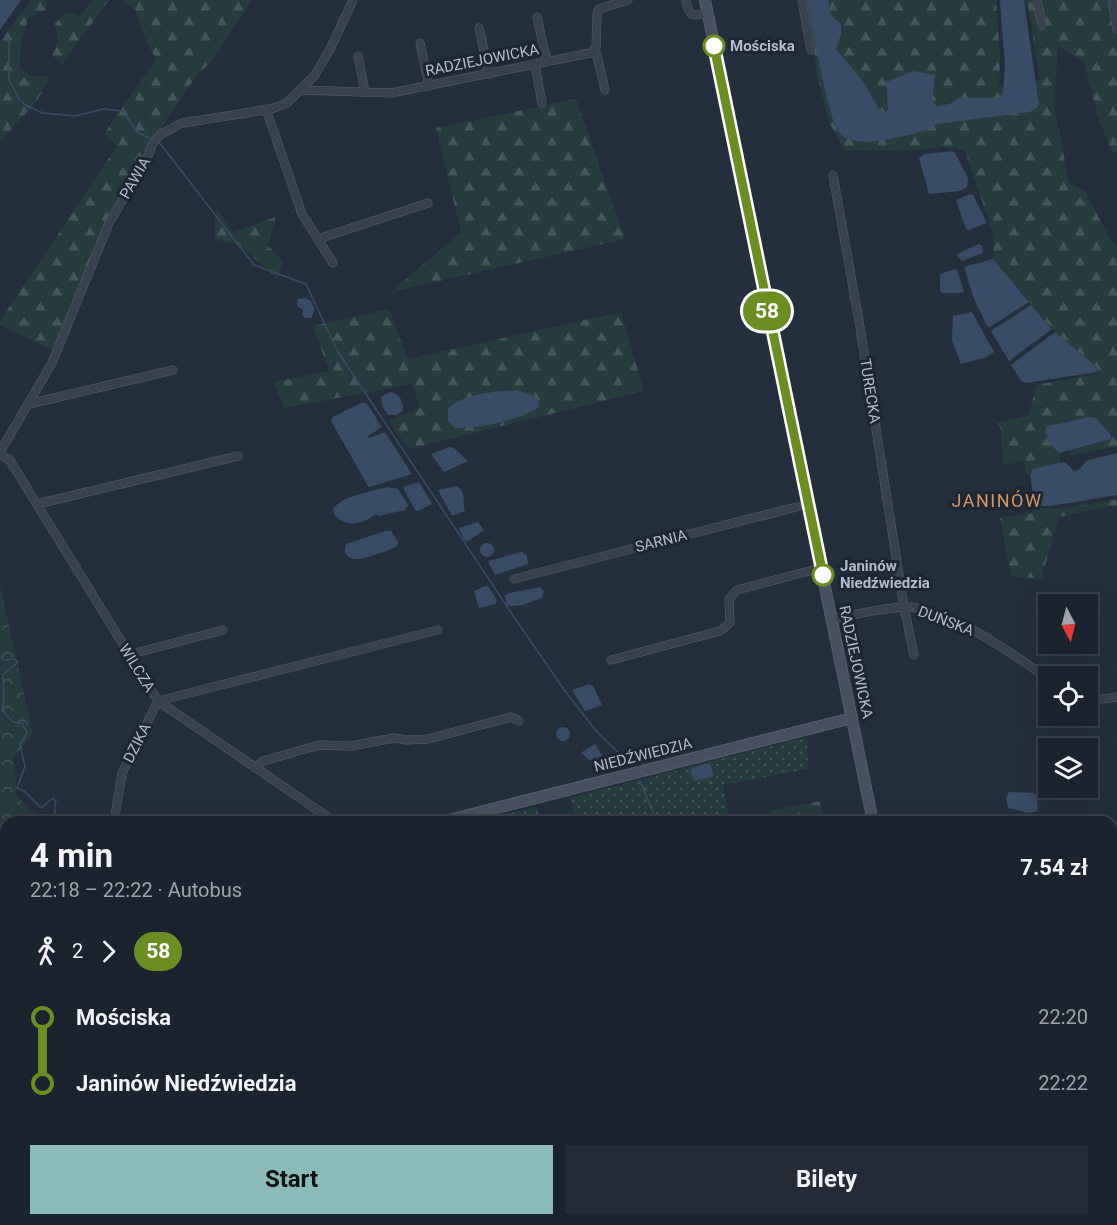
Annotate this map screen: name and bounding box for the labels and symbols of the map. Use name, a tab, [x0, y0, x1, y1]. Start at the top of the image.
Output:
marker: Mościska	[703, 35, 725, 57]
place label: Mościska	[730, 37, 795, 55]
street label: RADZIEJOWICKA	[424, 40, 540, 80]
street label: PAWIA	[116, 154, 154, 202]
line badge: 58	[740, 292, 794, 330]
street label: TURECKA	[856, 357, 884, 425]
district label: JANINÓW	[952, 490, 1042, 511]
street label: SARNIA	[633, 526, 689, 556]
place label: Janinów Niedźwiedzia	[840, 557, 930, 592]
marker: Janinów Niedźwiedzia	[812, 564, 834, 586]
north arrow	[1038, 594, 1098, 654]
street label: DUŃSKA	[916, 602, 977, 640]
street label: RADZIEJOWICKA	[835, 604, 877, 720]
street label: WILCZA	[115, 640, 159, 696]
street label: DZIKA	[119, 720, 155, 766]
street label: NIEDŹWIEDZIA	[592, 734, 694, 776]

